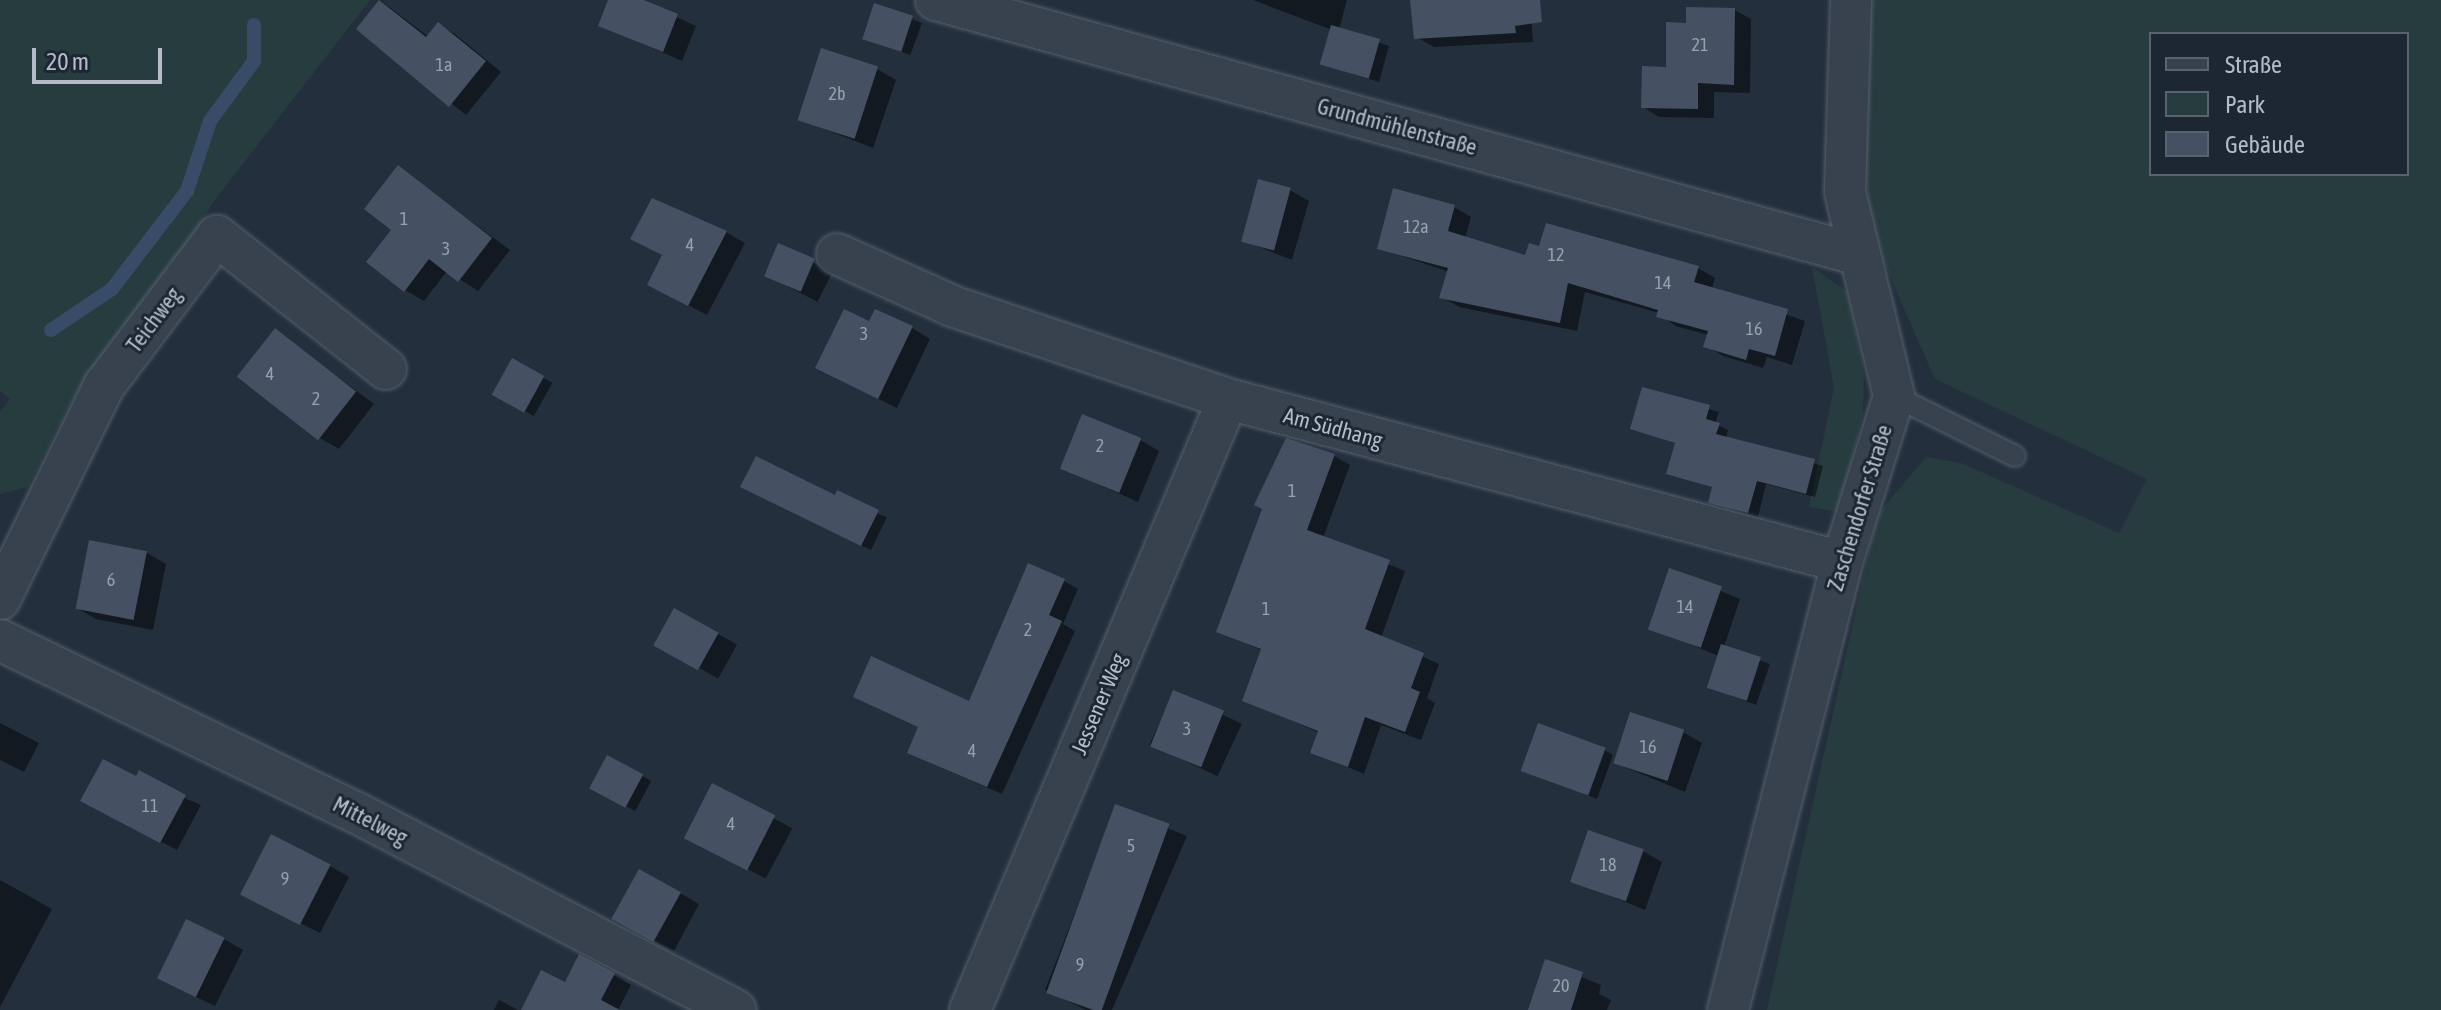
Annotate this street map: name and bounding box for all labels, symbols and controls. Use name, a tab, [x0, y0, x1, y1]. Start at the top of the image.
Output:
scale bar	[36, 32, 166, 82]
legend	[2149, 32, 2409, 176]
house number: 21	[1692, 34, 1708, 56]
text: 20 m	[46, 48, 89, 75]
text: Straße	[2225, 51, 2282, 78]
house number: 1a	[436, 54, 452, 76]
house number: 2b	[829, 83, 845, 105]
text: Park	[2225, 91, 2265, 118]
street label: Grundmühlenstraße	[1314, 93, 1480, 161]
text: Gebäude	[2225, 131, 2305, 158]
house number: 1	[400, 208, 408, 230]
house number: 12a	[1403, 216, 1429, 238]
house number: 4	[686, 234, 694, 256]
house number: 3	[442, 238, 450, 260]
house number: 12	[1548, 244, 1564, 266]
house number: 14	[1655, 272, 1671, 294]
street label: Teichweg	[121, 282, 187, 358]
house number: 16	[1746, 318, 1762, 340]
house number: 3	[860, 323, 868, 345]
house number: 4	[266, 363, 274, 385]
house number: 2	[312, 388, 320, 410]
street label: Am Südhang	[1281, 402, 1385, 454]
street label: Zaschendorfer Straße	[1822, 422, 1898, 594]
house number: 2	[1096, 435, 1104, 457]
house number: 1	[1288, 480, 1296, 502]
house number: 6	[107, 569, 115, 591]
house number: 14	[1677, 596, 1693, 618]
house number: 1	[1262, 598, 1270, 620]
house number: 2	[1024, 619, 1032, 641]
street label: Jessener Weg	[1066, 649, 1132, 759]
house number: 3	[1183, 718, 1191, 740]
house number: 16	[1640, 736, 1656, 758]
house number: 4	[968, 740, 976, 762]
street label: Mittelweg	[328, 791, 412, 851]
house number: 11	[142, 795, 158, 817]
house number: 4	[727, 813, 735, 835]
house number: 5	[1127, 835, 1135, 857]
house number: 18	[1600, 854, 1616, 876]
house number: 9	[281, 868, 289, 890]
house number: 9	[1076, 954, 1084, 976]
house number: 20	[1553, 975, 1569, 997]

